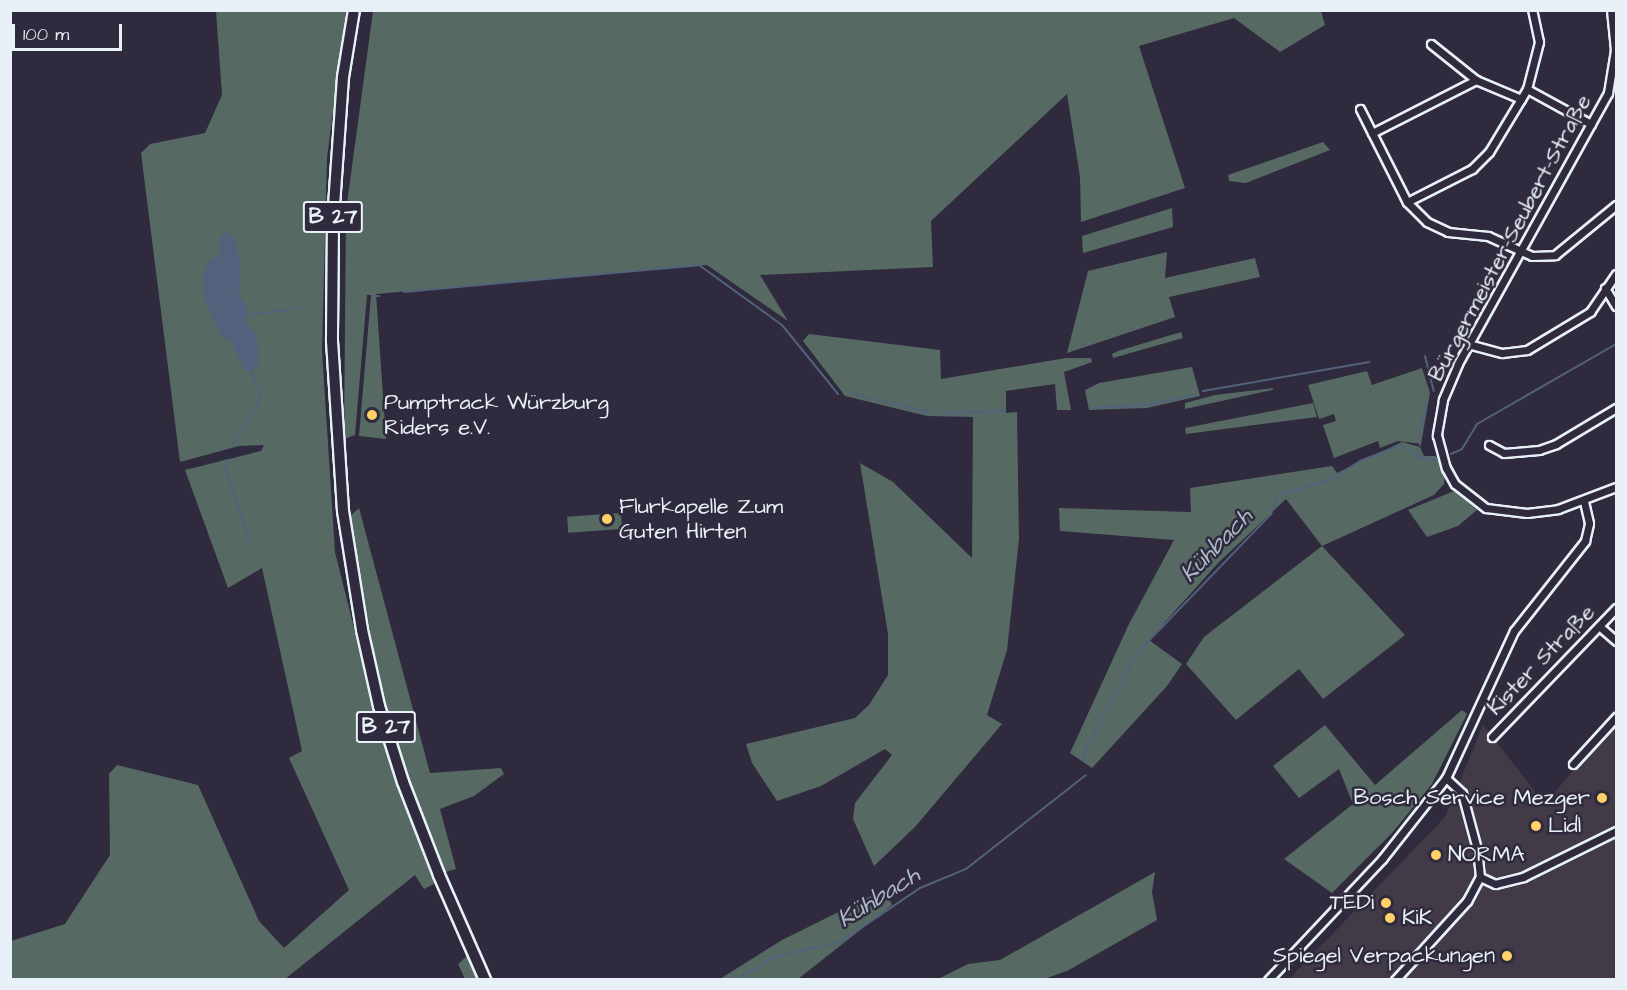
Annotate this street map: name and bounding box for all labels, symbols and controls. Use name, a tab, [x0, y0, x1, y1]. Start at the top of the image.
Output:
scale bar	[15, 12, 124, 50]
text: 100 m	[23, 22, 69, 47]
street label: Bürgermeister-Seubert-Straße	[1423, 90, 1597, 386]
road number: B 27	[302, 199, 364, 235]
place label: Pumptrack Würzburg Riders e.V.	[384, 389, 609, 440]
marker: Pumptrack Würzburg Riders e.V.	[365, 408, 379, 422]
place label: Flurkapelle Zum Guten Hirten	[619, 493, 783, 544]
water label: Kühbach	[1175, 503, 1259, 589]
marker: Flurkapelle Zum Guten Hirten	[600, 512, 614, 526]
street label: Kister Straße	[1482, 599, 1600, 721]
road number: B 27	[354, 709, 418, 745]
place label: Bosch Service Mezger	[1353, 785, 1590, 811]
marker: Bosch Service Mezger	[1595, 791, 1609, 805]
place label: Lidl	[1548, 813, 1581, 839]
marker: Lidl	[1529, 819, 1543, 833]
place label: NORMA	[1448, 842, 1525, 868]
marker: NORMA	[1429, 848, 1443, 862]
water label: Kühbach	[833, 862, 925, 934]
place label: TEDi	[1330, 890, 1374, 916]
marker: TEDi	[1379, 896, 1393, 910]
place label: KiK	[1402, 905, 1432, 931]
marker: KiK	[1383, 911, 1397, 925]
place label: Spiegel Verpackungen	[1273, 943, 1495, 969]
marker: Spiegel Verpackungen	[1500, 949, 1514, 963]

